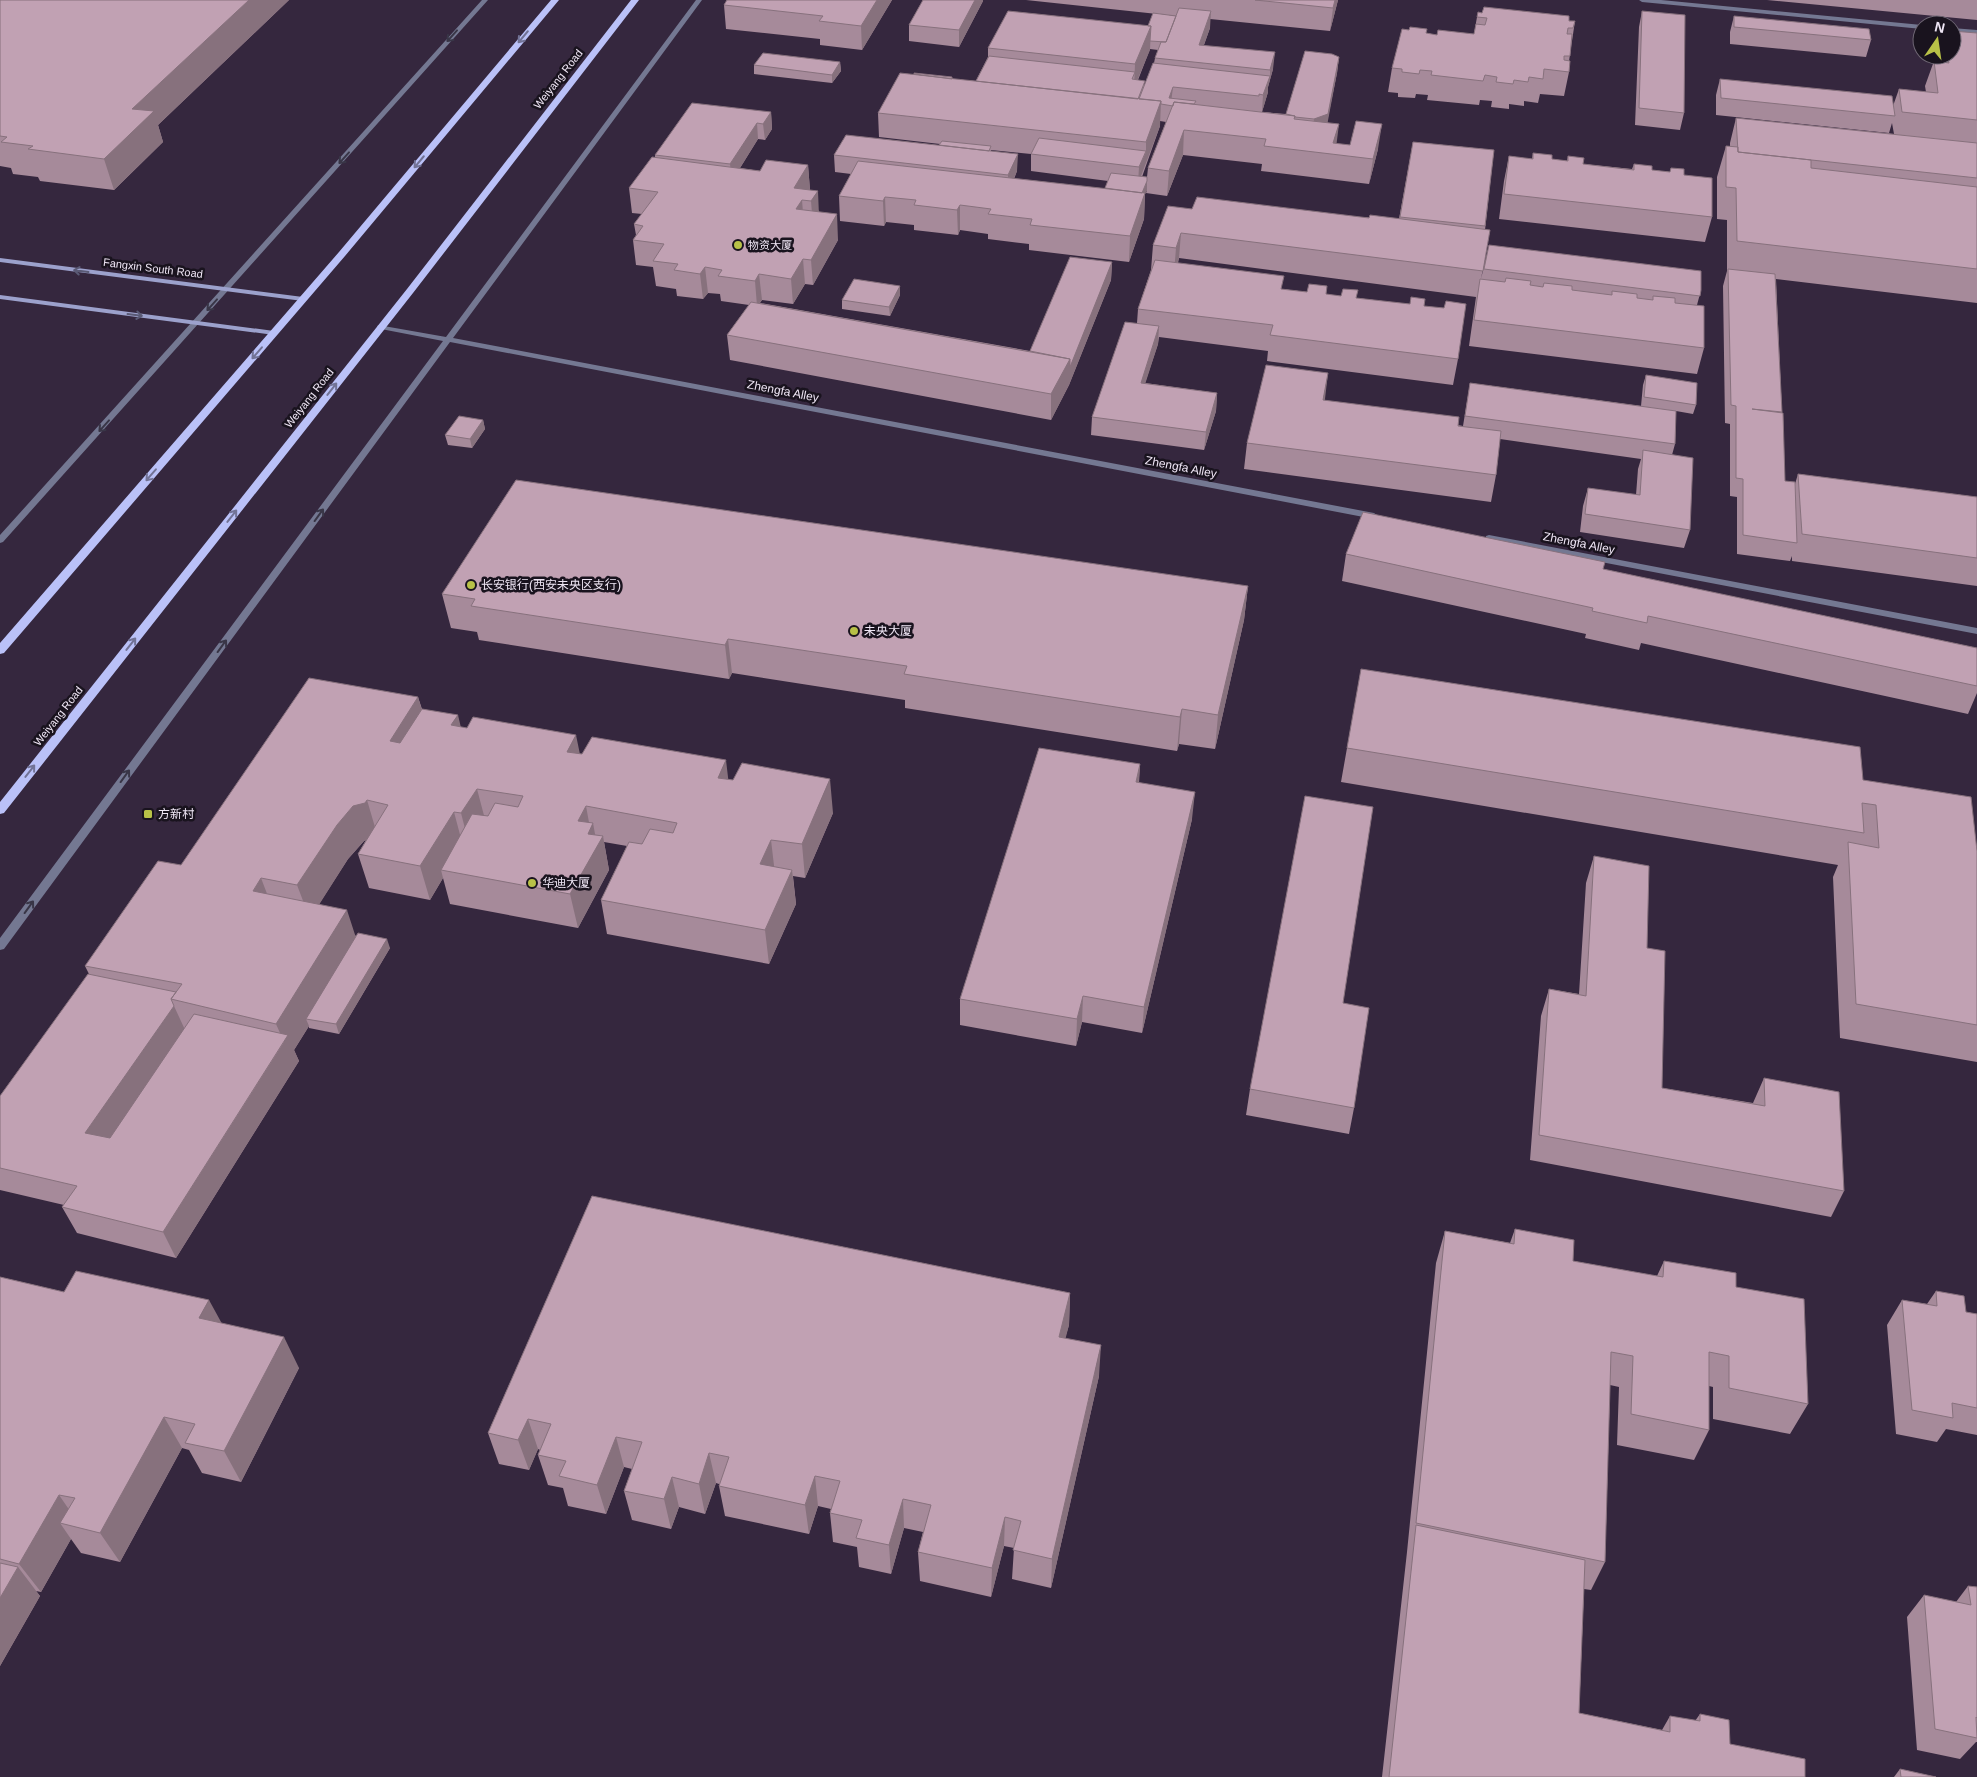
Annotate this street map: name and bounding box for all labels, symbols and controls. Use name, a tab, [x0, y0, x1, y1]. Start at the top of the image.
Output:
north arrow	[1912, 15, 1962, 65]
text: N	[1933, 18, 1947, 36]
one-way arrow	[446, 30, 458, 43]
one-way arrow	[518, 31, 529, 44]
street label: Weiyang Road	[531, 47, 585, 111]
one-way arrow	[338, 151, 350, 164]
one-way arrow	[414, 155, 425, 168]
marker: 物资大厦	[732, 239, 744, 251]
place label: 物资大厦	[748, 239, 792, 251]
street label: Fangxin South Road	[102, 256, 204, 280]
one-way arrow	[74, 266, 90, 276]
one-way arrow	[207, 299, 218, 312]
one-way arrow	[127, 310, 143, 320]
one-way arrow	[251, 346, 263, 359]
street label: Weiyang Road	[282, 366, 336, 430]
street label: Zhengfa Alley	[746, 377, 820, 405]
one-way arrow	[327, 383, 338, 396]
one-way arrow	[98, 419, 109, 432]
street label: Zhengfa Alley	[1144, 453, 1218, 481]
one-way arrow	[145, 469, 157, 482]
one-way arrow	[313, 509, 324, 522]
one-way arrow	[226, 510, 237, 523]
street label: Zhengfa Alley	[1542, 529, 1616, 557]
place label: 长安银行(西安未央区支行)	[481, 578, 621, 592]
marker: 长安银行(西安未央区支行)	[465, 579, 477, 591]
place label: 未央大厦	[864, 624, 912, 638]
marker: 未央大厦	[848, 625, 860, 637]
one-way arrow	[126, 637, 136, 651]
one-way arrow	[217, 639, 227, 653]
street label: Weiyang Road	[31, 684, 85, 748]
one-way arrow	[25, 765, 36, 778]
one-way arrow	[120, 770, 131, 783]
place label: 方新村	[158, 807, 195, 821]
marker: 方新村	[142, 808, 154, 820]
place label: 华迪大厦	[542, 876, 590, 890]
marker: 华迪大厦	[526, 877, 538, 889]
one-way arrow	[24, 900, 34, 914]

